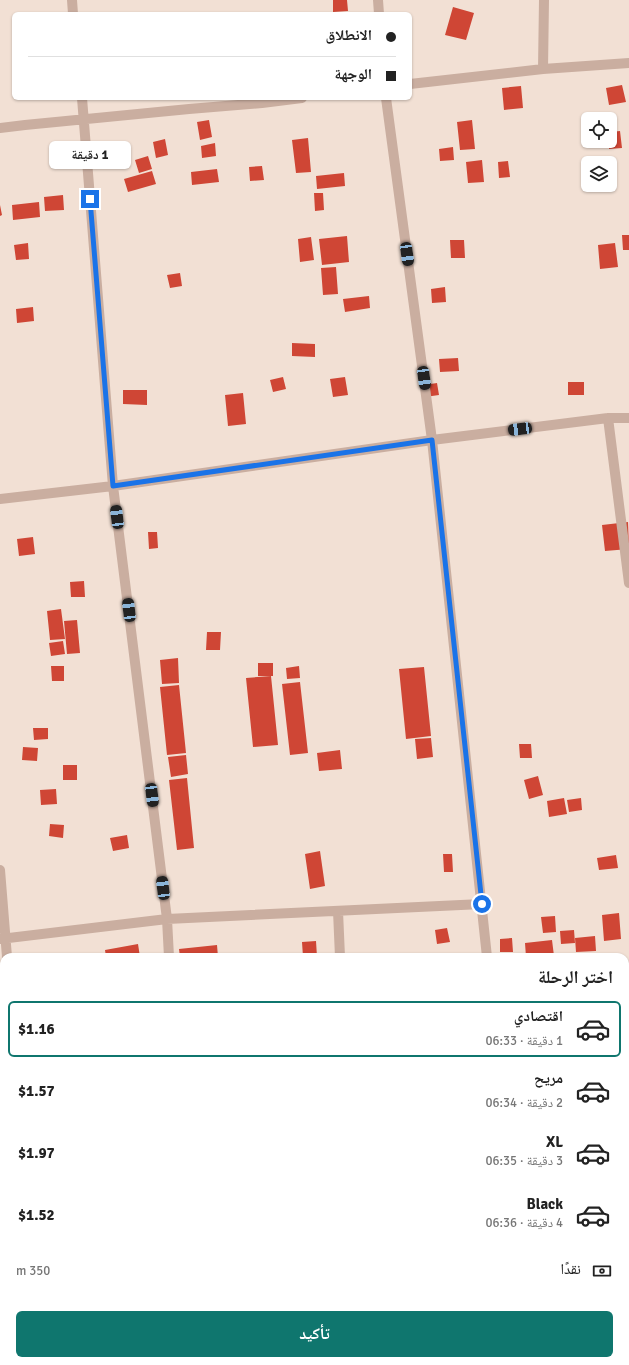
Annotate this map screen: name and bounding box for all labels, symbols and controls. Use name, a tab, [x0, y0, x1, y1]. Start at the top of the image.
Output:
text: الانطلاق	[326, 26, 372, 44]
text: الوجهة	[334, 65, 372, 83]
map controls	[581, 112, 617, 192]
button: locate	[581, 112, 617, 148]
callout: 1 دقيقة	[49, 141, 131, 169]
text: 1 دقيقة	[71, 147, 109, 163]
button: layers	[581, 156, 617, 192]
route end	[81, 190, 99, 208]
car	[399, 241, 415, 267]
car	[416, 365, 432, 391]
car	[507, 422, 533, 436]
car	[110, 504, 124, 530]
car	[122, 597, 136, 623]
car	[145, 782, 159, 808]
car	[156, 875, 170, 901]
route start	[473, 895, 491, 913]
text: اختر الرحلة	[538, 966, 613, 988]
text: اقتصادي	[514, 1007, 563, 1025]
icon: car	[575, 1011, 611, 1047]
text: $1.16	[18, 1020, 55, 1038]
text: 1 دقيقة · 06:33	[485, 1033, 563, 1049]
text: مريح	[534, 1069, 563, 1087]
icon: car	[575, 1073, 611, 1109]
text: $1.57	[18, 1082, 55, 1100]
text: 2 دقيقة · 06:34	[485, 1095, 563, 1111]
text: XL	[546, 1133, 563, 1151]
icon: car	[575, 1135, 611, 1171]
text: $1.97	[18, 1144, 55, 1162]
text: 3 دقيقة · 06:35	[485, 1153, 563, 1169]
text: Black	[526, 1195, 563, 1213]
icon: car	[575, 1197, 611, 1233]
text: $1.52	[18, 1206, 55, 1224]
text: 4 دقيقة · 06:36	[485, 1215, 563, 1231]
text: نقدًا	[560, 1260, 581, 1278]
icon: cash	[591, 1260, 613, 1282]
text: 350 m	[16, 1263, 50, 1279]
button: تأكيد	[16, 1311, 613, 1357]

